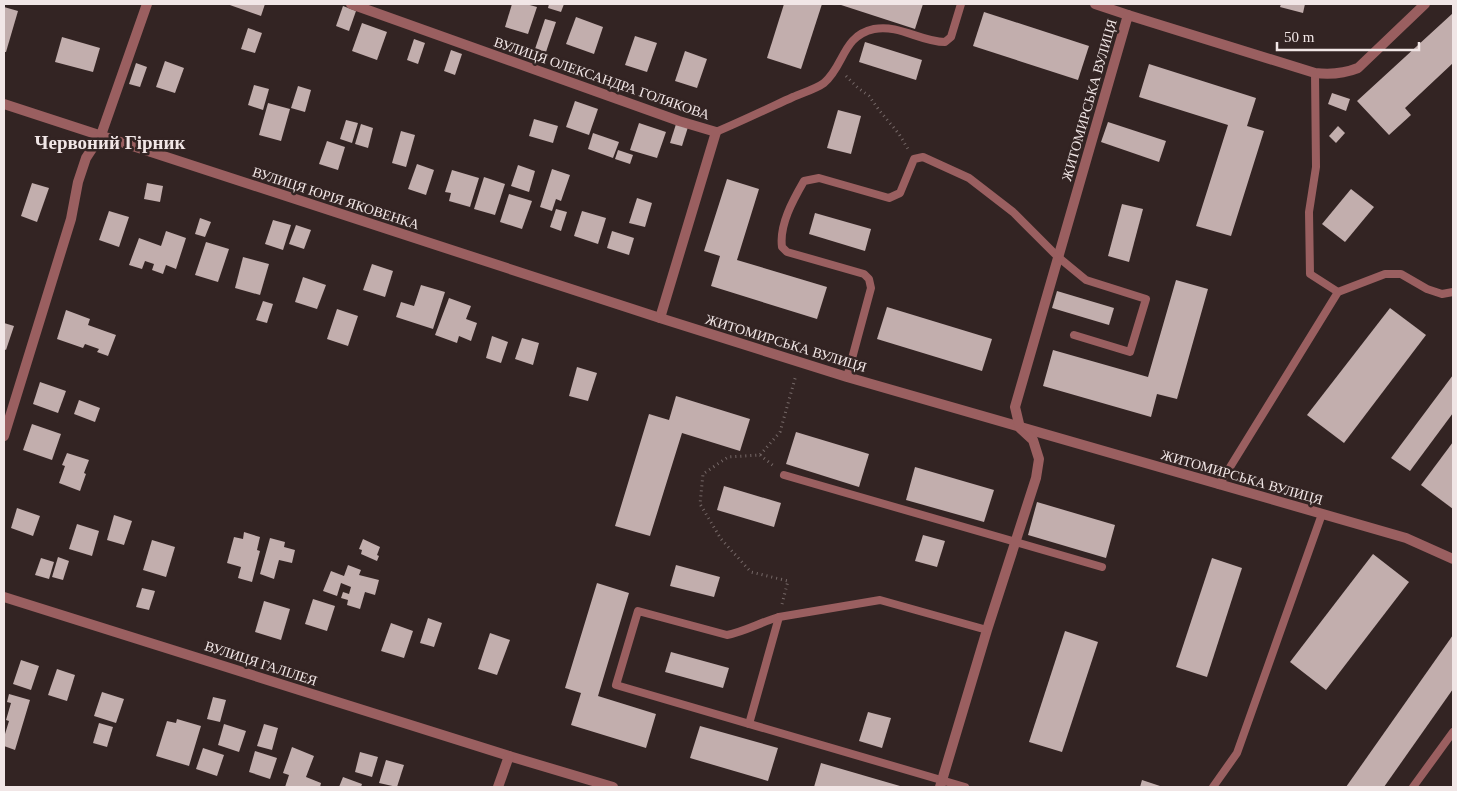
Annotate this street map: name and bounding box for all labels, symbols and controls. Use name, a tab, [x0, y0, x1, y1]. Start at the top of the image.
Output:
street label: ЖИТОМИРСЬКА ВУЛИЦЯ	[1059, 18, 1120, 183]
scale bar	[1277, 20, 1420, 52]
text: 50 m	[1284, 29, 1315, 45]
street label: ВУЛИЦЯ ОЛЕКСАНДРА ГОЛЯКОВА	[492, 34, 713, 123]
district label: Червоний Гірник	[35, 132, 186, 153]
street label: ВУЛИЦЯ ЮРІЯ ЯКОВЕНКА	[250, 164, 422, 233]
street label: ЖИТОМИРСЬКА ВУЛИЦЯ	[704, 312, 868, 375]
street label: ЖИТОМИРСЬКА ВУЛИЦЯ	[1159, 447, 1324, 508]
street label: ВУЛИЦЯ ГАЛІЛЕЯ	[203, 638, 319, 689]

